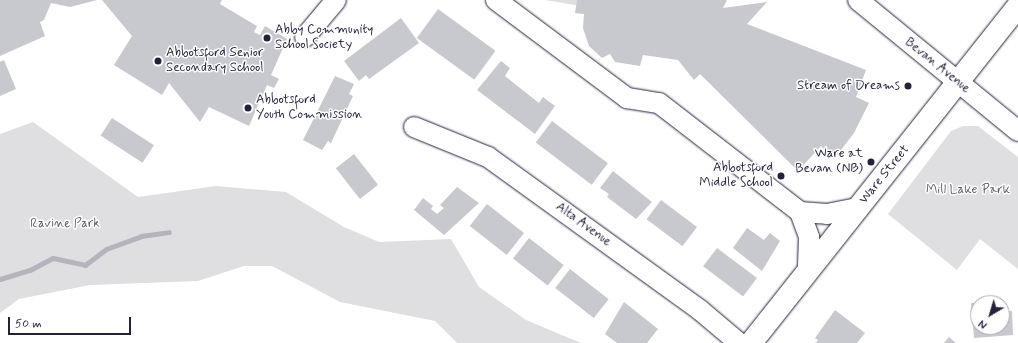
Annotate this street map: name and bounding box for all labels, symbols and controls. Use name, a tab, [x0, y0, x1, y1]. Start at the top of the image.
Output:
place label: Abby Community School Society	[275, 23, 373, 54]
marker: Abby Community School Society	[262, 33, 272, 43]
street label: Bevan Avenue	[900, 34, 974, 98]
place label: Abbotsford Senior Secondary School	[166, 46, 264, 77]
marker: Abbotsford Senior Secondary School	[153, 56, 163, 66]
place label: Stream of Dreams	[795, 78, 900, 94]
marker: Stream of Dreams	[903, 81, 913, 91]
place label: Abbotsford Youth Commission	[256, 93, 363, 124]
marker: Abbotsford Youth Commission	[243, 103, 253, 113]
street label: Ware Street	[857, 143, 913, 207]
place label: Ware at Bevan (NB)	[795, 147, 863, 178]
marker: Ware at Bevan (NB)	[866, 157, 876, 167]
place label: Abbotsford Middle School	[699, 161, 773, 192]
marker: Abbotsford Middle School	[776, 171, 786, 181]
park label: Mill Lake Park	[928, 182, 1008, 198]
street label: Alta Avenue	[551, 199, 615, 251]
park label: Ravine Park	[30, 216, 100, 232]
north arrow	[970, 295, 1010, 335]
scale bar	[10, 309, 133, 335]
text: 50 m	[15, 316, 42, 332]
text: N	[976, 316, 990, 331]

